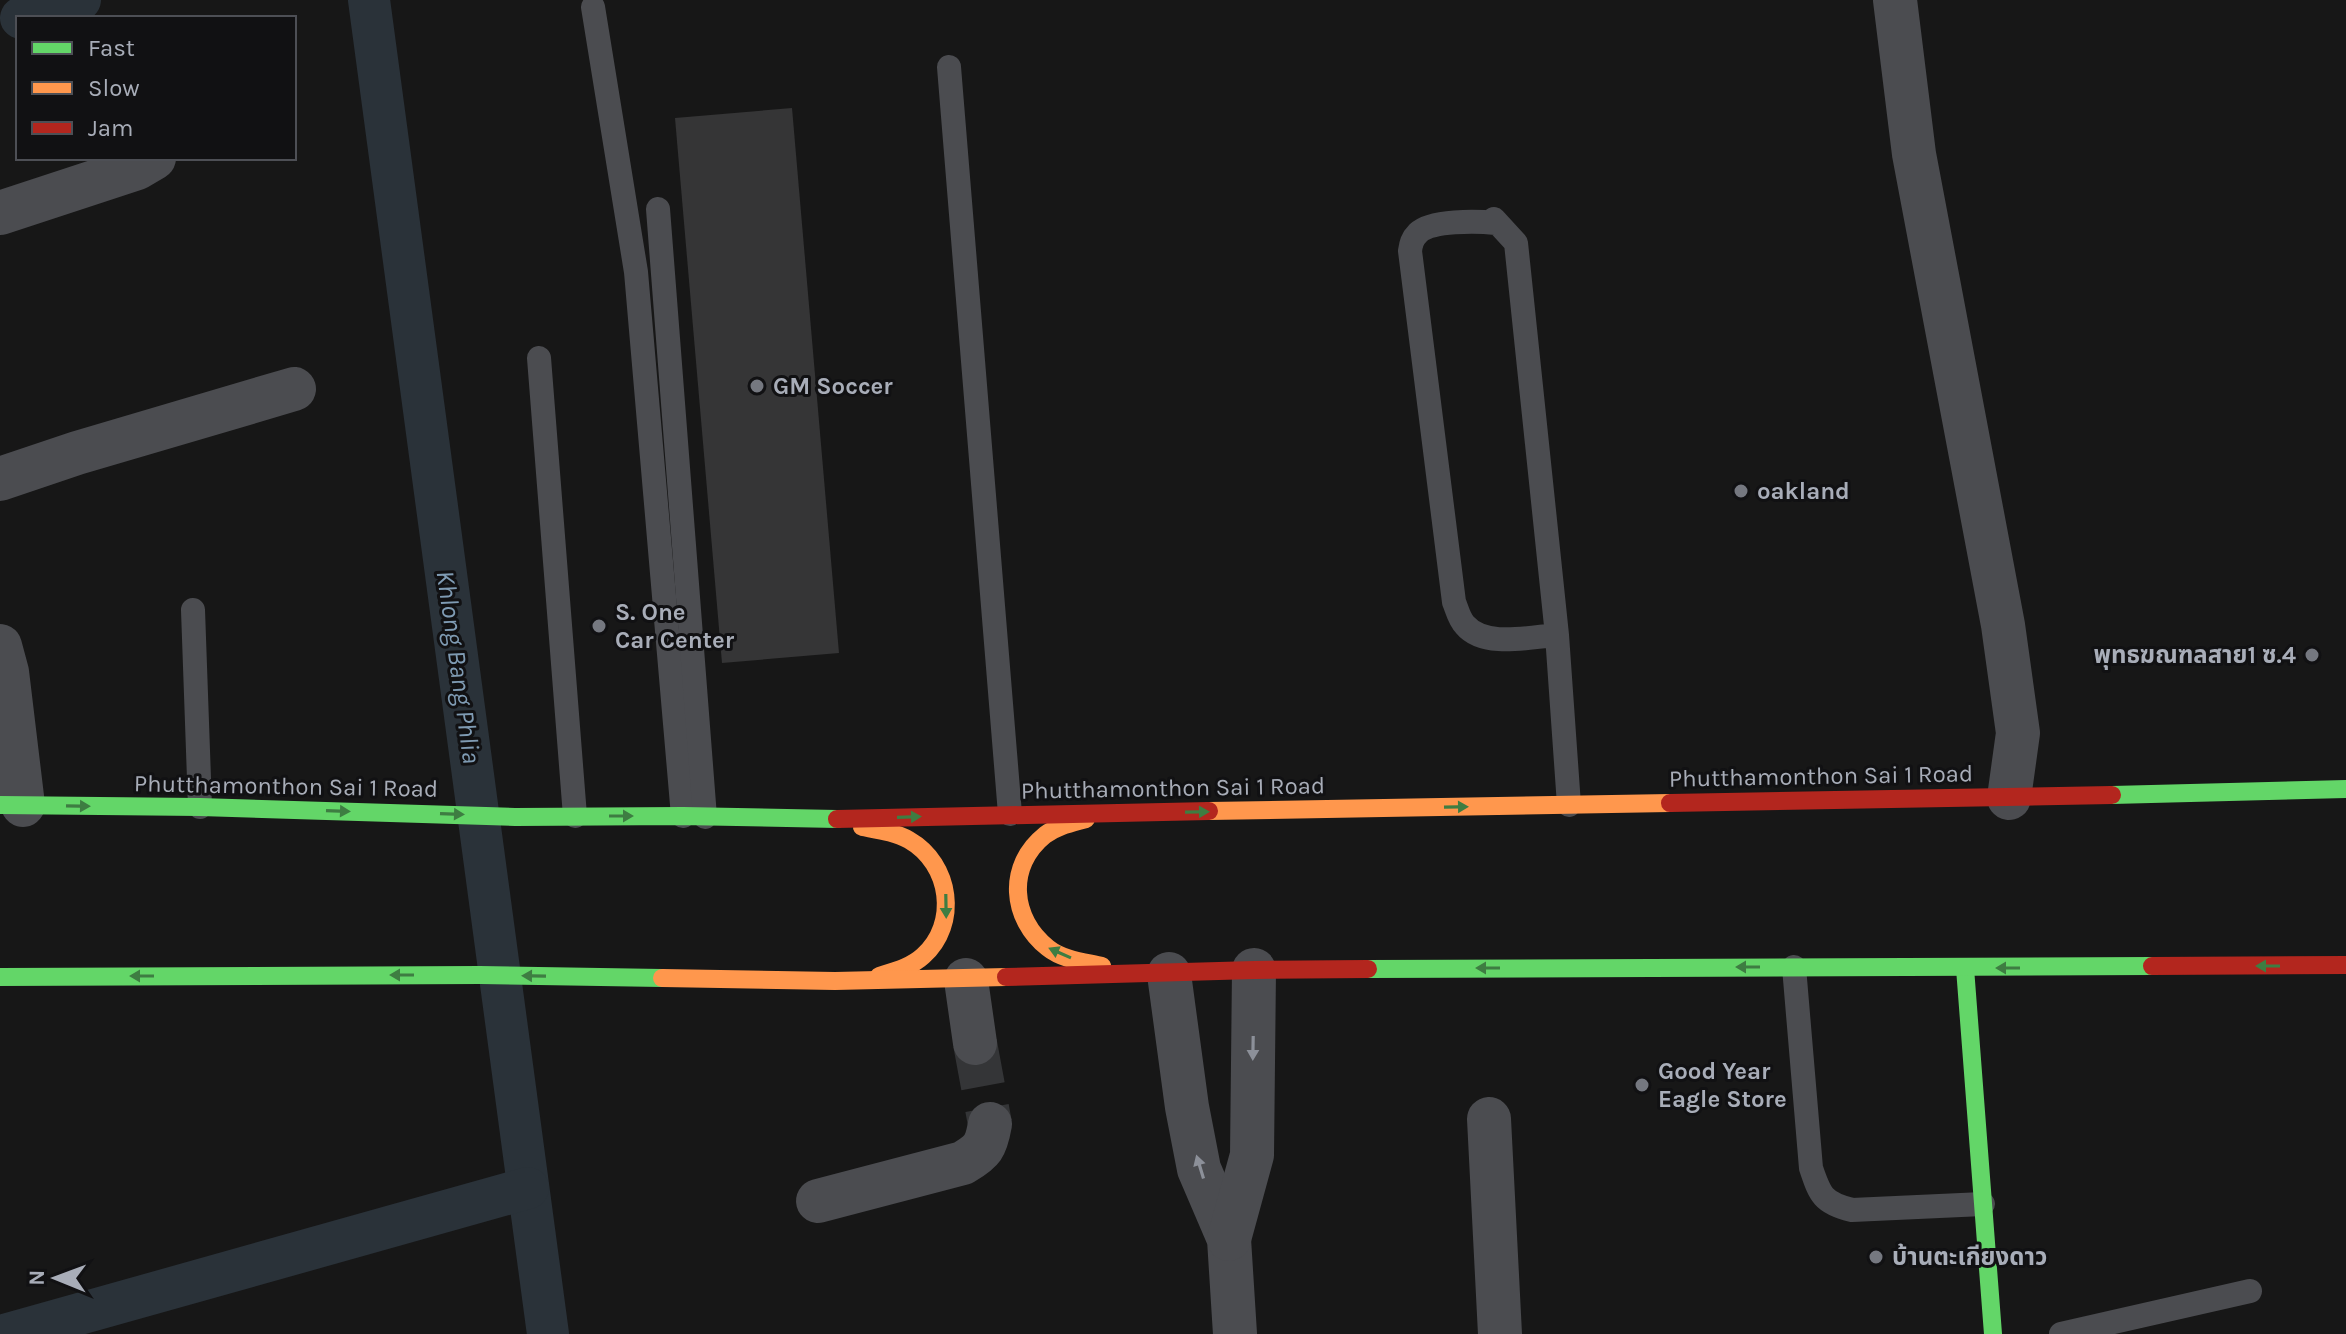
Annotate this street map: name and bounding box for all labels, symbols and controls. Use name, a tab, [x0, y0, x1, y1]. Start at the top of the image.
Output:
legend	[16, 16, 296, 160]
text: Fast	[88, 34, 135, 62]
text: Slow	[88, 74, 140, 102]
text: Jam	[88, 114, 133, 142]
place label: GM Soccer	[773, 372, 893, 400]
marker: GM Soccer	[748, 377, 766, 395]
place label: oakland	[1757, 477, 1850, 505]
marker: oakland	[1732, 482, 1750, 500]
water label: Khlong Bang Phlia	[430, 568, 487, 766]
place label: S. One Car Center	[615, 598, 735, 654]
marker: S. One Car Center	[590, 617, 608, 635]
place label: พุทธฆณฑลสาย1 ซ.4	[2094, 641, 2296, 670]
marker: พุทธฆณฑลสาย1 ซ.4	[2303, 646, 2321, 664]
street label: Phutthamonthon Sai 1 Road	[1669, 759, 1973, 793]
street label: Phutthamonthon Sai 1 Road	[134, 769, 438, 803]
street label: Phutthamonthon Sai 1 Road	[1021, 771, 1325, 805]
one-way arrow	[66, 800, 91, 812]
one-way arrow	[1444, 801, 1469, 813]
one-way arrow	[326, 805, 351, 817]
one-way arrow	[1185, 806, 1210, 818]
one-way arrow	[440, 808, 465, 821]
one-way arrow	[609, 810, 634, 822]
one-way arrow	[897, 811, 922, 823]
one-way arrow	[939, 894, 952, 919]
one-way arrow	[1049, 946, 1072, 959]
one-way arrow	[2255, 959, 2280, 972]
one-way arrow	[1735, 961, 1760, 973]
one-way arrow	[1475, 962, 1500, 974]
one-way arrow	[1995, 962, 2020, 974]
one-way arrow	[389, 969, 414, 981]
one-way arrow	[521, 969, 546, 982]
one-way arrow	[129, 970, 154, 982]
one-way arrow	[1247, 1036, 1259, 1061]
place label: Good Year Eagle Store	[1658, 1057, 1787, 1113]
marker: Good Year Eagle Store	[1633, 1076, 1651, 1094]
one-way arrow	[1193, 1155, 1206, 1179]
north arrow	[16, 1238, 96, 1318]
place label: บ้านตะเกียงดาว	[1892, 1243, 2047, 1271]
marker: บ้านตะเกียงดาว	[1867, 1248, 1885, 1266]
text: N	[24, 1270, 50, 1286]

